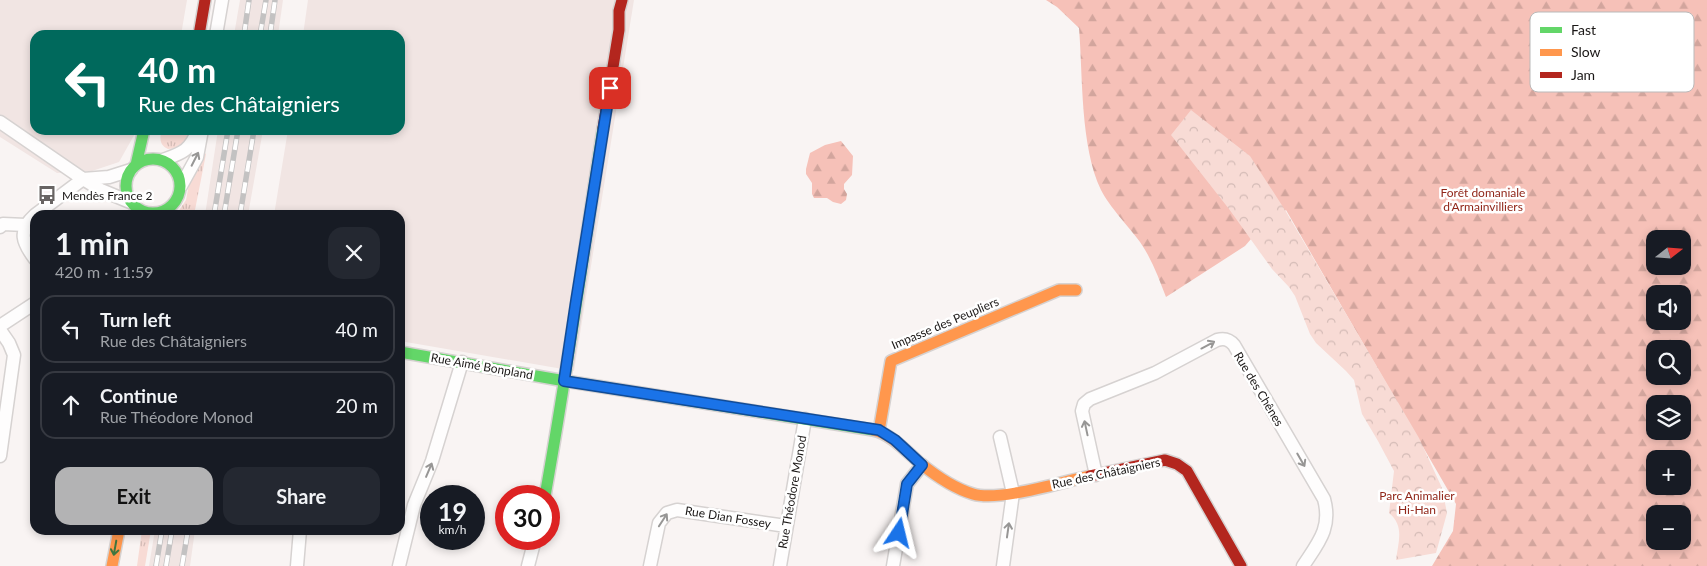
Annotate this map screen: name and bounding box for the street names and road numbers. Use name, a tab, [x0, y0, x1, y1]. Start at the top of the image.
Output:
street label: Impasse des Peupliers	[889, 294, 1001, 352]
street label: Rue des Chênes	[1231, 349, 1287, 429]
street label: Rue Aimé Bonpland	[430, 350, 534, 382]
street label: Rue Théodore Monod	[775, 434, 809, 550]
street label: Rue des Châtaigniers	[1051, 454, 1161, 492]
street label: Rue Dian Fossey	[684, 503, 773, 531]

